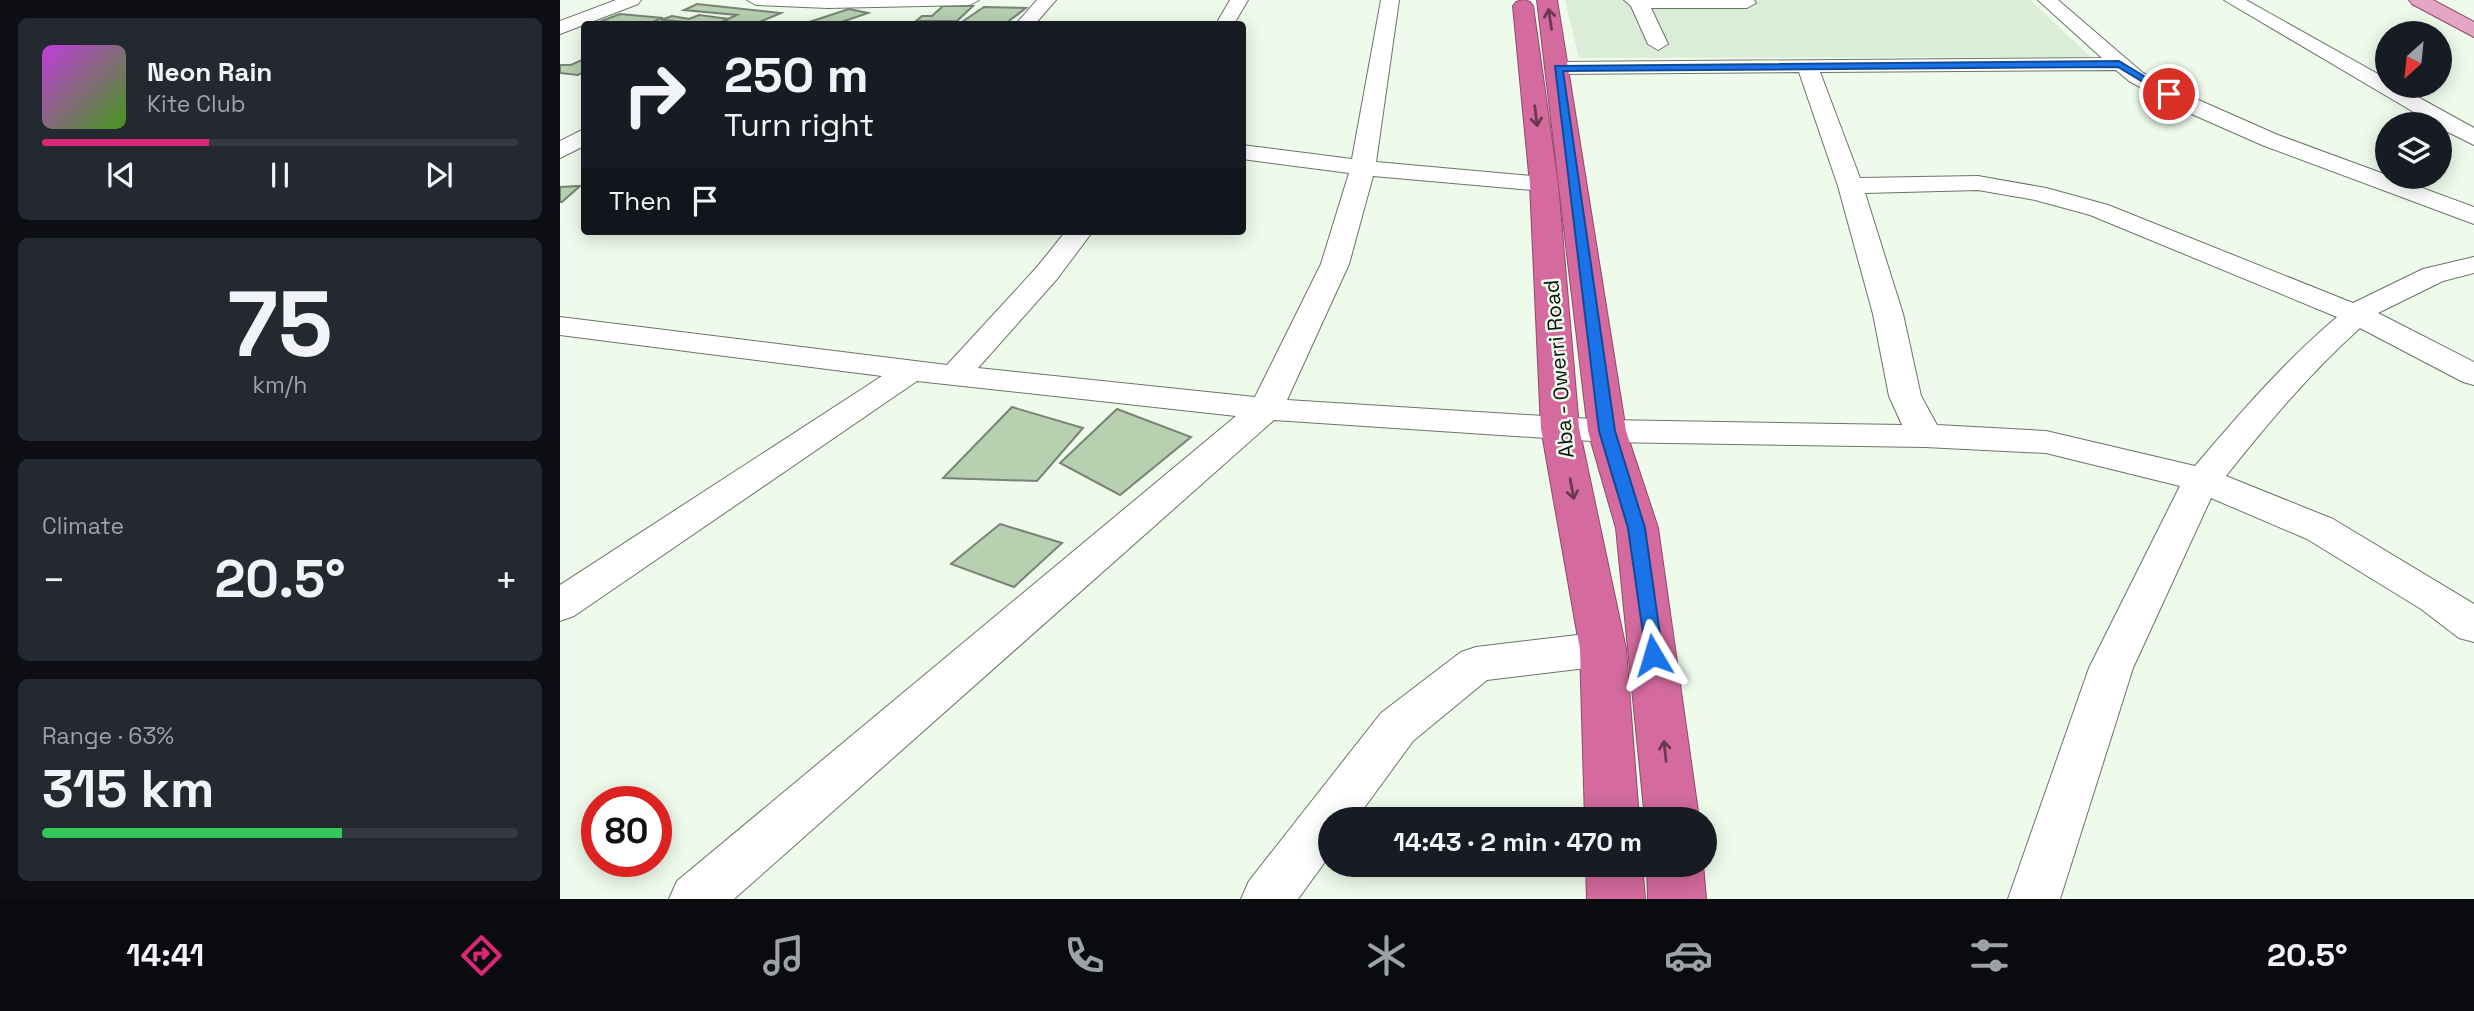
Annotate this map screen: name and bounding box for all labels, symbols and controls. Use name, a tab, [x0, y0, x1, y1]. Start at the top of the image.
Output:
one-way arrow	[1543, 8, 1556, 31]
north arrow	[2375, 21, 2452, 98]
map controls	[2375, 21, 2452, 189]
text: 250 m	[724, 44, 869, 106]
icon: right	[609, 49, 700, 140]
text: Neon Rain	[147, 55, 272, 89]
pin	[2139, 64, 2199, 124]
icon: arrive	[2150, 75, 2188, 113]
text: Kite Club	[147, 89, 246, 119]
text: Turn right	[724, 105, 874, 145]
one-way arrow	[1529, 105, 1542, 127]
button: layers	[2375, 112, 2452, 189]
icon: previous	[102, 156, 140, 194]
icon: pause	[261, 156, 299, 194]
icon: next	[420, 156, 458, 194]
icon: arrive	[686, 182, 724, 220]
text: Then	[609, 184, 672, 218]
text: 75	[227, 266, 333, 383]
street label: Aba - Owerri Road	[1537, 279, 1580, 459]
text: km/h	[253, 370, 307, 400]
one-way arrow	[1565, 477, 1579, 500]
text: Climate	[42, 511, 124, 541]
text: 20.5°	[214, 546, 346, 612]
text: −	[42, 556, 66, 604]
text: +	[494, 556, 518, 604]
position arrow	[1616, 618, 1690, 692]
text: Range · 63%	[42, 721, 174, 751]
one-way arrow	[1658, 740, 1671, 763]
text: 315 km	[42, 756, 214, 822]
speed limit sign: 80	[581, 786, 672, 877]
text: 14:43 · 2 min · 470 m	[1393, 825, 1642, 859]
icon: directions	[457, 931, 506, 980]
icon: music	[759, 931, 808, 980]
icon: phone	[1060, 931, 1109, 980]
icon: climate	[1362, 931, 1411, 980]
icon: car	[1664, 931, 1713, 980]
icon: filters	[1965, 931, 2014, 980]
text: 14:41	[126, 935, 204, 975]
text: 20.5°	[2267, 935, 2348, 975]

